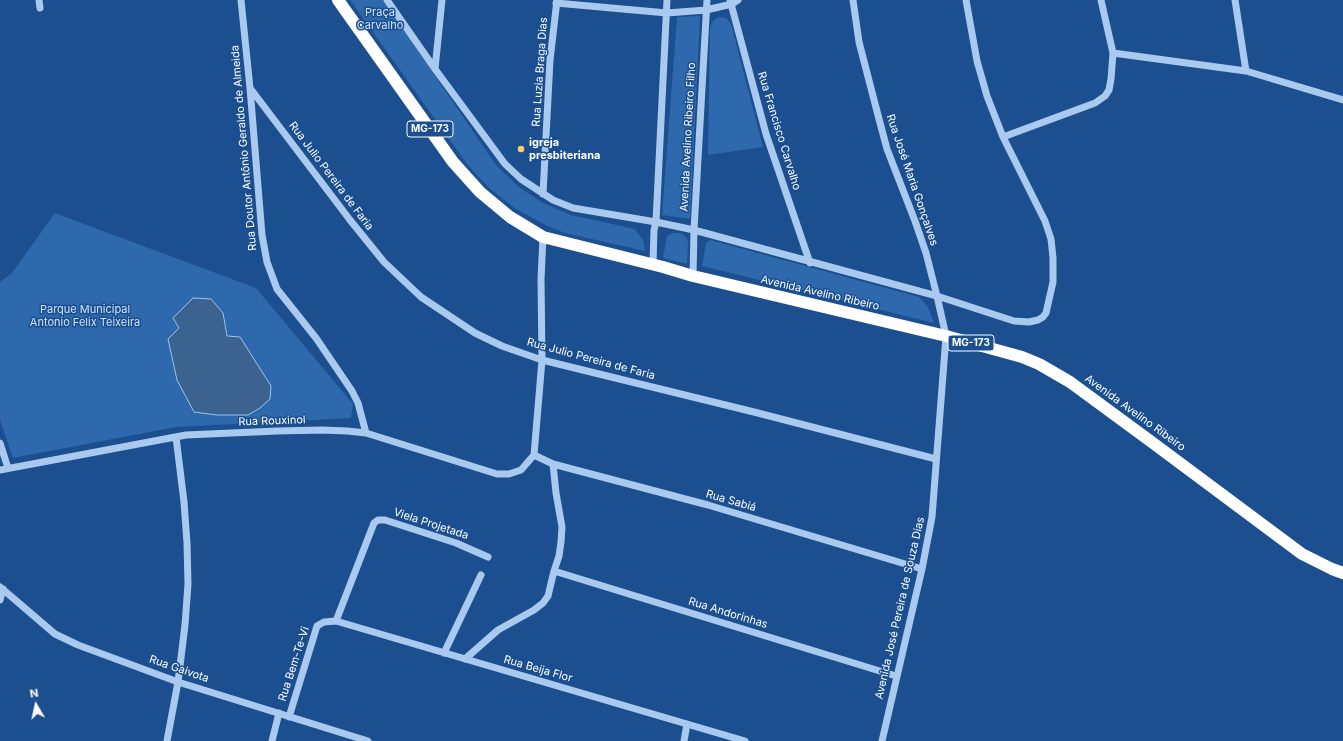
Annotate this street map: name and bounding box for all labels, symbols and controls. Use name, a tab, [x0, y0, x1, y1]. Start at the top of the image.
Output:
park label: Praça Carvalho	[357, 6, 403, 32]
street label: Rua Luzia Braga Dias	[530, 17, 550, 127]
street label: Rua Doutor Antônio Geraldo de Almeida	[228, 45, 260, 251]
street label: Avenida Avelino Ribeiro Filho	[678, 62, 698, 212]
street label: Rua Francisco Carvalho	[755, 70, 803, 192]
street label: Rua José Maria Gonçalves	[883, 113, 941, 247]
street label: Rua Julio Pereira de Faria	[286, 119, 376, 233]
road number: MG-173	[407, 121, 453, 137]
place label: igreja presbiteriana	[529, 136, 600, 162]
marker: igreja presbiteriana	[516, 144, 526, 154]
street label: Avenida Avelino Ribeiro	[759, 273, 881, 313]
park label: Parque Municipal Antonio Felix Teixeira	[30, 303, 140, 329]
road number: MG-173	[948, 335, 994, 351]
street label: Rua Julio Pereira de Faria	[525, 336, 657, 382]
street label: Avenida Avelino Ribeiro	[1082, 372, 1188, 454]
street label: Rua Rouxinol	[238, 413, 306, 429]
street label: Rua Sabiá	[704, 488, 758, 514]
street label: Viela Projetada	[392, 506, 470, 542]
street label: Avenida José Pereira de Souza Dias	[873, 516, 927, 700]
street label: Rua Andorinhas	[687, 595, 769, 631]
street label: Rua Bem-Te-Vi	[276, 625, 312, 703]
street label: Rua Gaivota	[147, 653, 211, 685]
street label: Rua Beija Flor	[502, 653, 574, 685]
north arrow	[16, 685, 56, 725]
text: N	[29, 686, 39, 701]

